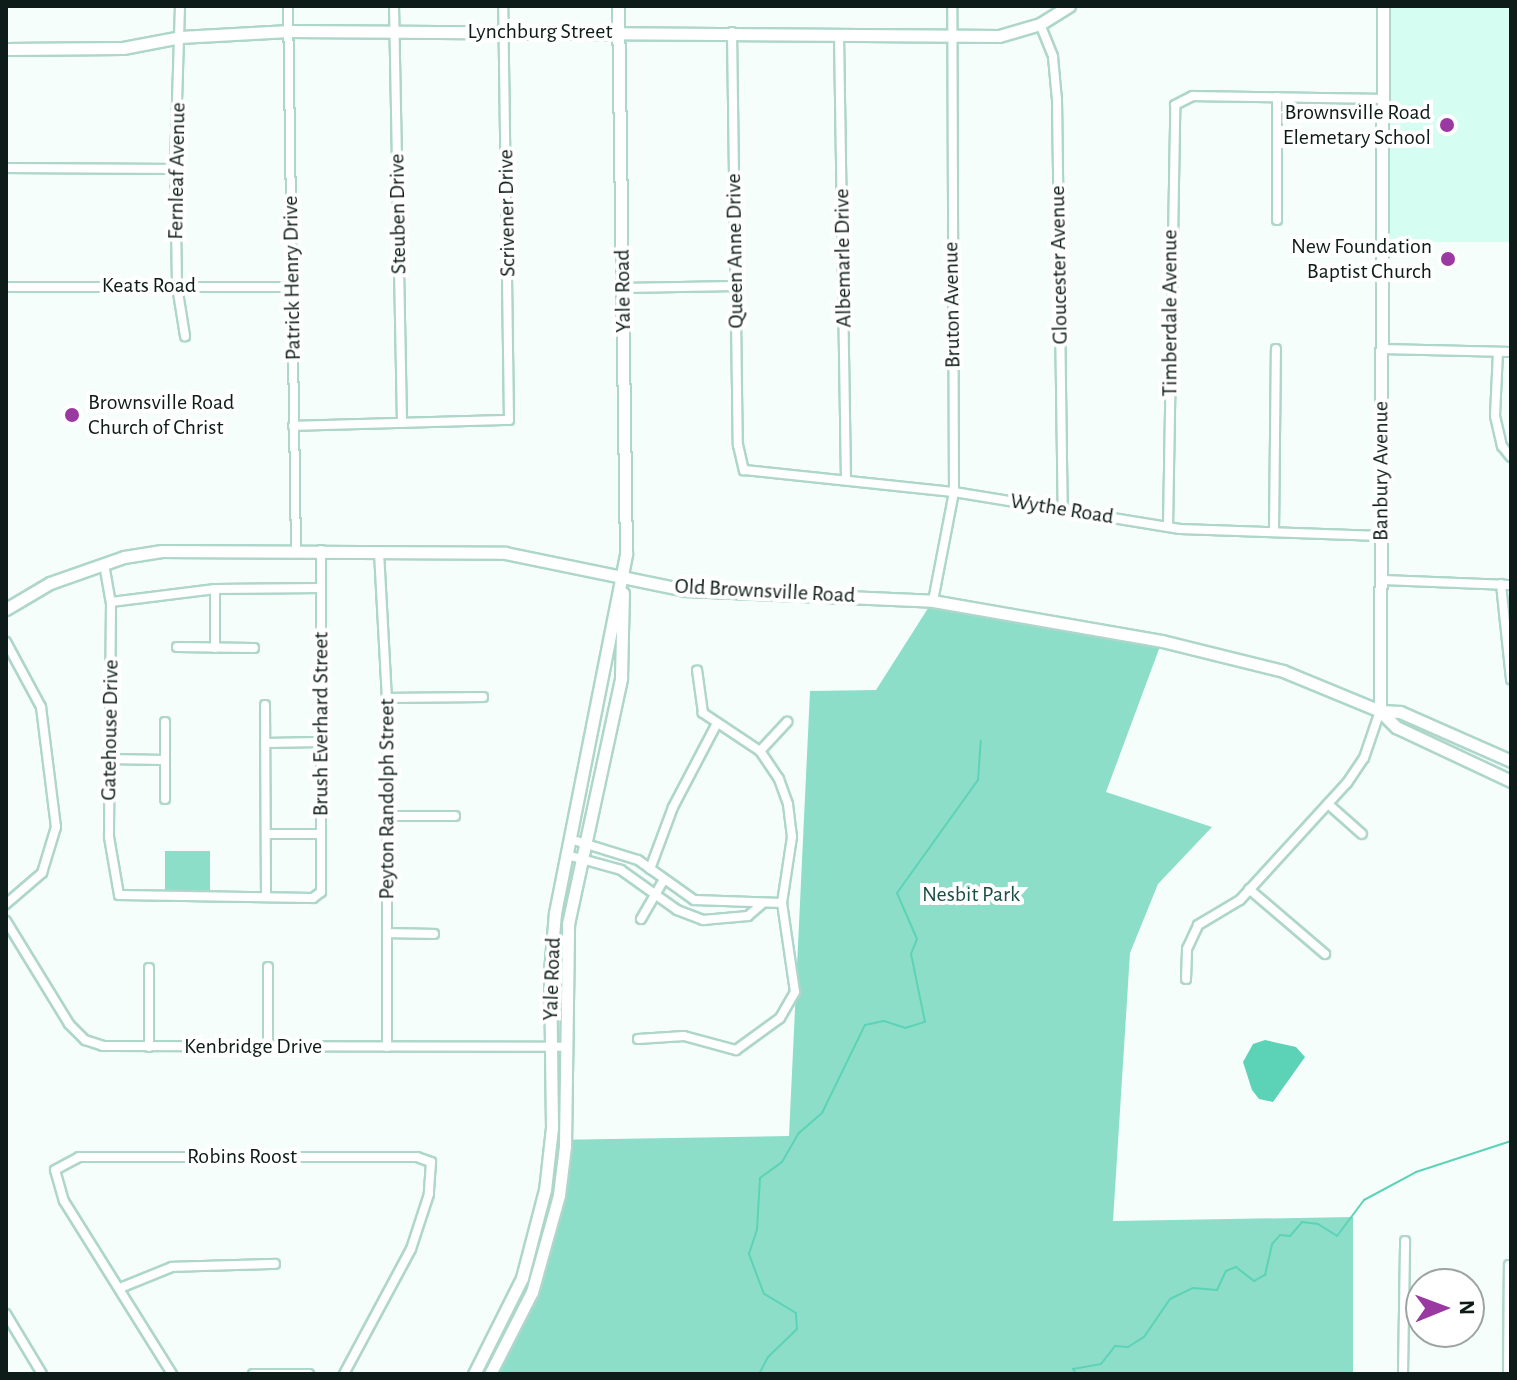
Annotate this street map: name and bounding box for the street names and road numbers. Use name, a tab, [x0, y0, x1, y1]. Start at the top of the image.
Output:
street label: Lynchburg Street	[468, 19, 612, 45]
street label: Fernleaf Avenue	[163, 102, 191, 240]
street label: Scrivener Drive	[493, 149, 521, 277]
street label: Steuben Drive	[384, 153, 412, 275]
street label: Queen Anne Drive	[720, 173, 750, 329]
street label: Gloucester Avenue	[1044, 185, 1074, 345]
street label: Albemarle Drive	[829, 188, 857, 328]
street label: Patrick Henry Drive	[277, 195, 307, 361]
street label: Timberdale Avenue	[1157, 229, 1183, 397]
street label: Bruton Avenue	[938, 242, 966, 368]
street label: Yale Road	[609, 249, 637, 333]
street label: Keats Road	[102, 273, 196, 299]
street label: Banbury Avenue	[1368, 401, 1394, 541]
street label: Wythe Road	[1008, 488, 1116, 530]
street label: Old Brownsville Road	[674, 573, 856, 609]
street label: Brush Everhard Street	[308, 632, 334, 816]
street label: Gatehouse Drive	[96, 659, 124, 801]
street label: Peyton Randolph Street	[374, 698, 400, 900]
street label: Yale Road	[537, 937, 567, 1021]
street label: Kenbridge Drive	[184, 1034, 322, 1060]
street label: Robins Roost	[187, 1144, 297, 1170]

